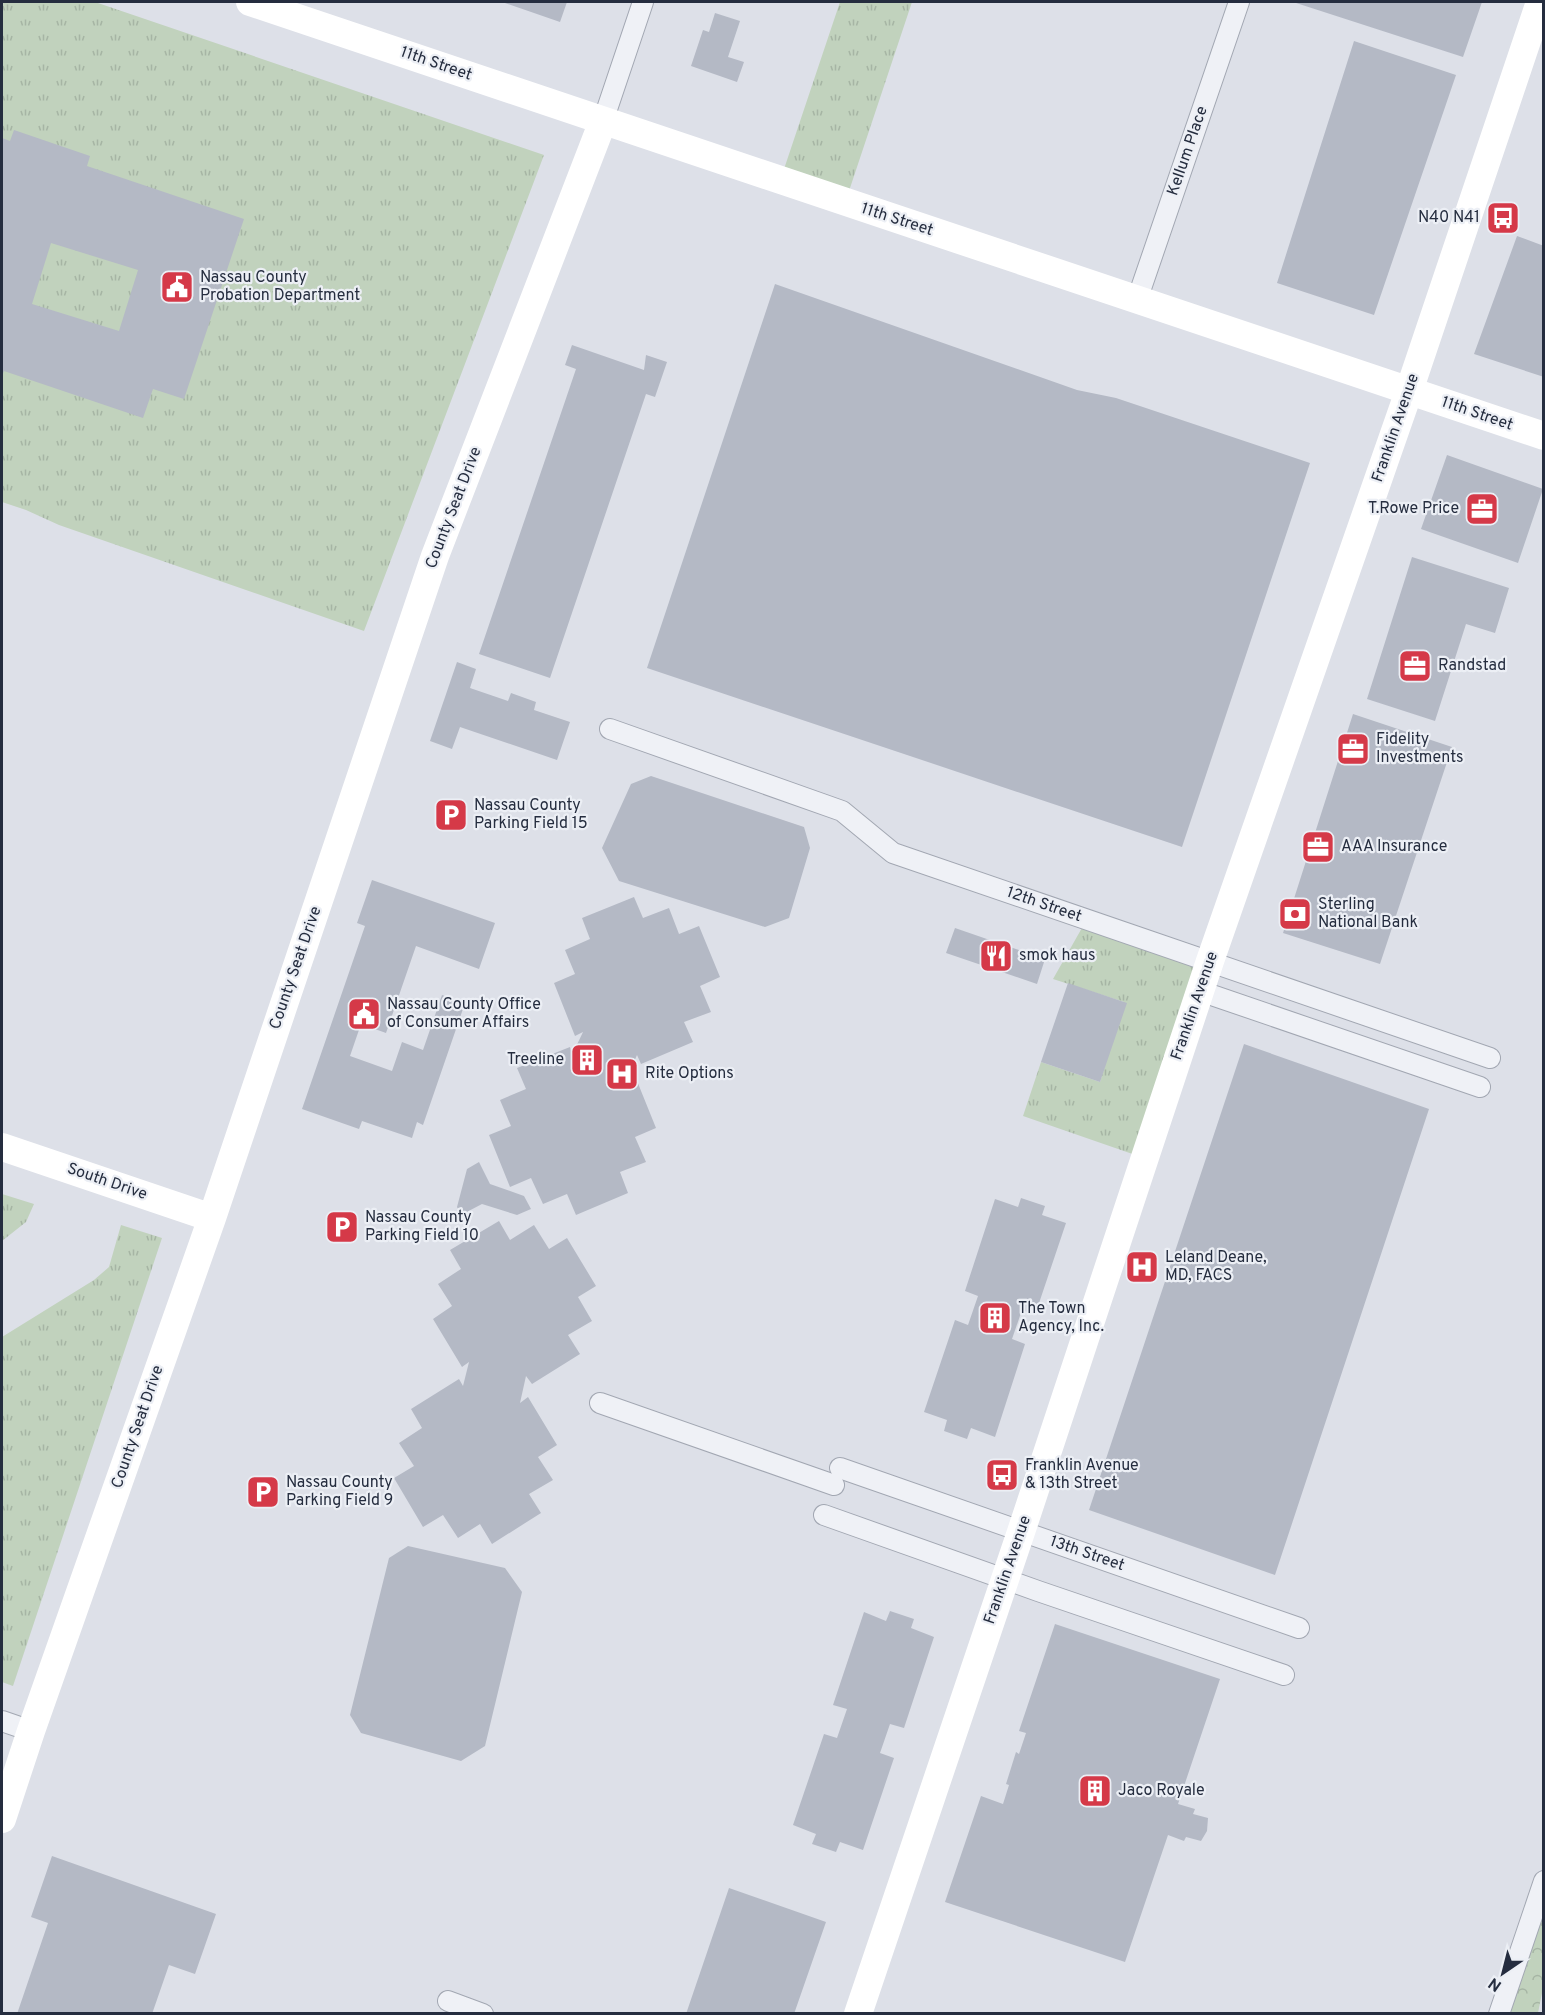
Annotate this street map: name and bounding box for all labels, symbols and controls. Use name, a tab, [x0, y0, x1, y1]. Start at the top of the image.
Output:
street label: 11th Street	[398, 42, 474, 86]
street label: Kellum Place	[1163, 104, 1213, 198]
street label: 11th Street	[858, 199, 936, 241]
bus stop icon: N40 N41	[1485, 200, 1521, 236]
place label: N40 N41	[1418, 208, 1480, 228]
place label: Nassau County Probation Department	[200, 268, 360, 306]
public building icon: Nassau County Probation Department	[159, 269, 195, 305]
street label: Franklin Avenue	[1368, 371, 1424, 485]
street label: 11th Street	[1439, 392, 1515, 436]
street label: County Seat Drive	[422, 444, 486, 572]
office icon: T.Rowe Price	[1464, 491, 1500, 527]
place label: T.Rowe Price	[1368, 499, 1459, 519]
office icon: Randstad	[1397, 648, 1433, 684]
place label: Randstad	[1438, 656, 1506, 676]
place label: Fidelity Investments	[1376, 730, 1464, 768]
office icon: Fidelity Investments	[1335, 731, 1371, 767]
place label: Nassau County Parking Field 15	[474, 796, 588, 834]
parking icon: Nassau County Parking Field 15	[433, 797, 469, 833]
office icon: AAA Insurance	[1300, 829, 1336, 865]
place label: AAA Insurance	[1341, 837, 1447, 857]
street label: 12th Street	[1004, 883, 1084, 927]
place label: Sterling National Bank	[1318, 895, 1418, 933]
bank icon: Sterling National Bank	[1277, 896, 1313, 932]
street label: County Seat Drive	[266, 904, 326, 1032]
restaurant icon: smok haus	[978, 938, 1014, 974]
place label: smok haus	[1019, 946, 1096, 966]
street label: Franklin Avenue	[1167, 949, 1223, 1063]
place label: Nassau County Office of Consumer Affairs	[387, 995, 541, 1033]
public building icon: Nassau County Office of Consumer Affairs	[346, 996, 382, 1032]
building icon: Treeline	[569, 1042, 605, 1078]
place label: Treeline	[507, 1050, 564, 1070]
hospital icon: Rite Options	[604, 1056, 640, 1092]
place label: Rite Options	[645, 1064, 734, 1084]
street label: South Drive	[64, 1159, 150, 1205]
place label: Nassau County Parking Field 10	[365, 1208, 479, 1246]
parking icon: Nassau County Parking Field 10	[324, 1209, 360, 1245]
place label: Leland Deane, MD, FACS	[1165, 1248, 1267, 1286]
hospital icon: Leland Deane, MD, FACS	[1124, 1249, 1160, 1285]
place label: The Town Agency, Inc.	[1018, 1299, 1104, 1337]
building icon: The Town Agency, Inc.	[977, 1300, 1013, 1336]
street label: County Seat Drive	[108, 1363, 168, 1491]
place label: Franklin Avenue & 13th Street	[1025, 1456, 1139, 1494]
bus stop icon: Franklin Avenue & 13th Street	[984, 1457, 1020, 1493]
place label: Nassau County Parking Field 9	[286, 1473, 393, 1511]
parking icon: Nassau County Parking Field 9	[245, 1474, 281, 1510]
street label: Franklin Avenue	[980, 1513, 1036, 1627]
street label: 13th Street	[1047, 1532, 1127, 1576]
building icon: Jaco Royale	[1077, 1773, 1113, 1809]
place label: Jaco Royale	[1118, 1781, 1205, 1801]
north arrow	[1473, 1943, 1533, 2003]
text: N	[1485, 1972, 1506, 1995]

